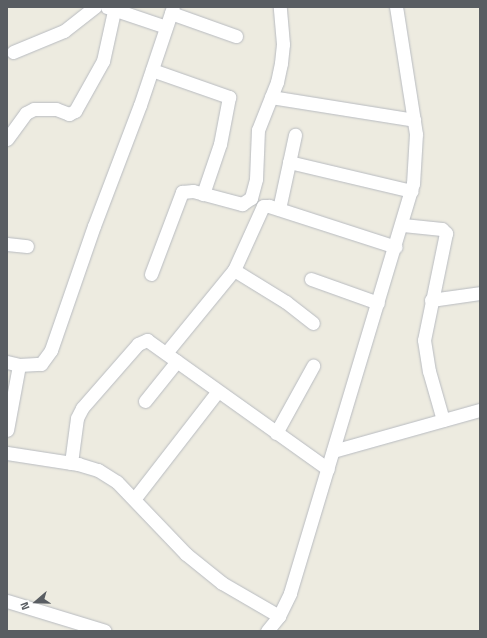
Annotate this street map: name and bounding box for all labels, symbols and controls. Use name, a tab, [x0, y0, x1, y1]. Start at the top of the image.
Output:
north arrow	[16, 582, 56, 622]
text: N	[16, 600, 34, 612]

